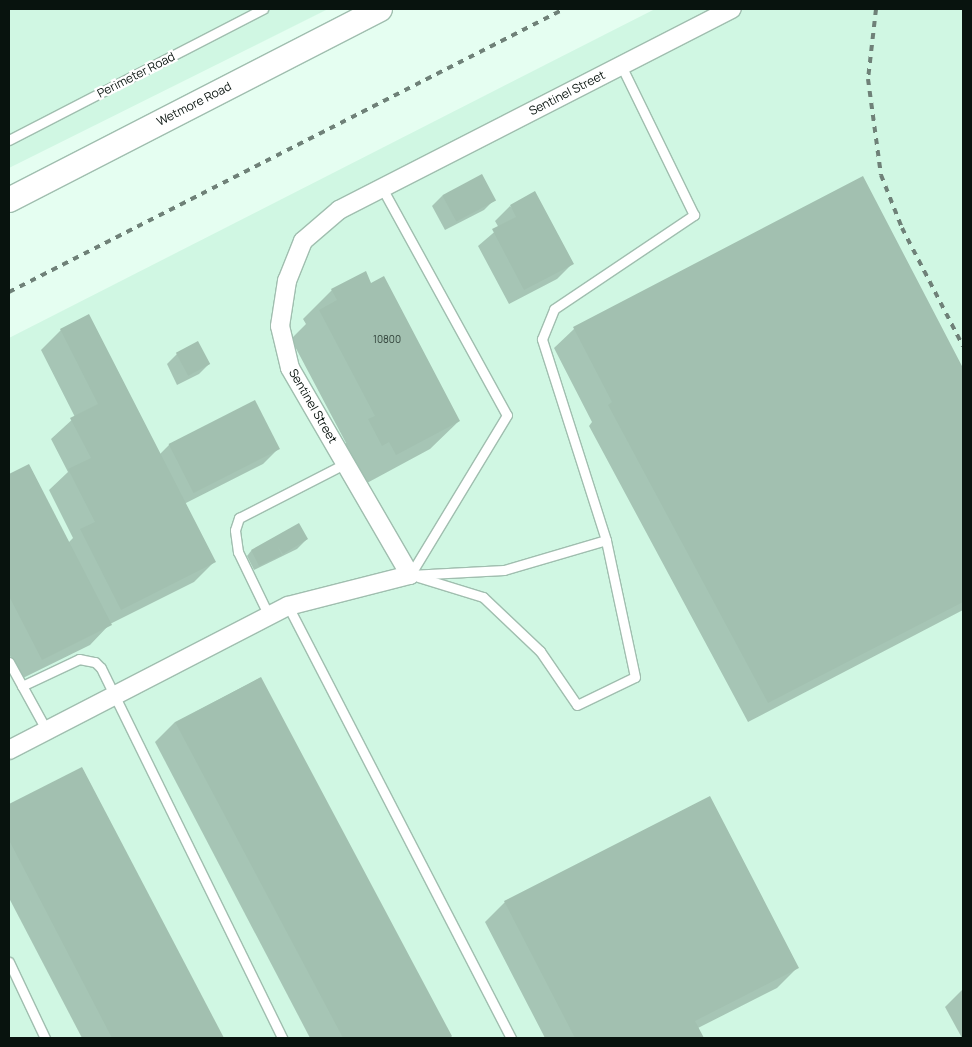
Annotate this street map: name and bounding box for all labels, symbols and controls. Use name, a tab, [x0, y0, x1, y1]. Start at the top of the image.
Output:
street label: Perimeter Road	[95, 49, 177, 101]
street label: Sentinel Street	[527, 68, 607, 118]
street label: Wetmore Road	[154, 79, 234, 129]
house number: 10800	[373, 334, 401, 346]
street label: Sentinel Street	[286, 366, 340, 446]

